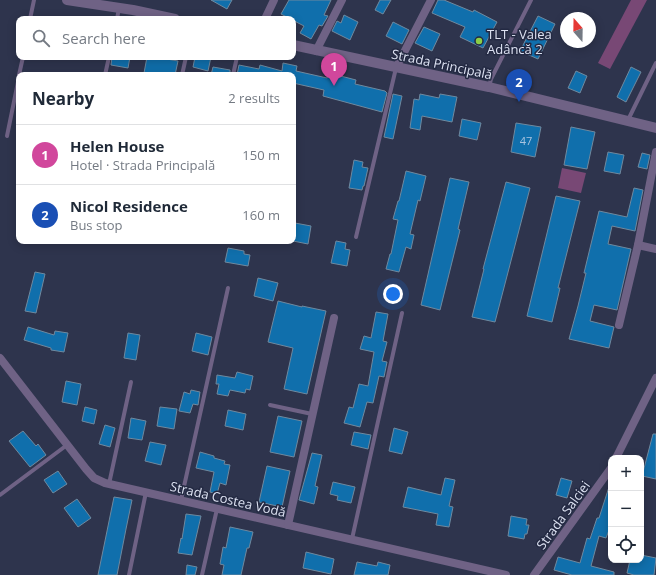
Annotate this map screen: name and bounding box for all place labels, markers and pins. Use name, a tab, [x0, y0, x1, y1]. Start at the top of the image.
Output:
place label: TLT - Valea Adâncă 2	[487, 25, 552, 58]
marker: TLT - Valea Adâncă 2	[474, 36, 484, 46]
pin: 1	[321, 53, 347, 86]
pin: 2	[506, 69, 532, 102]

